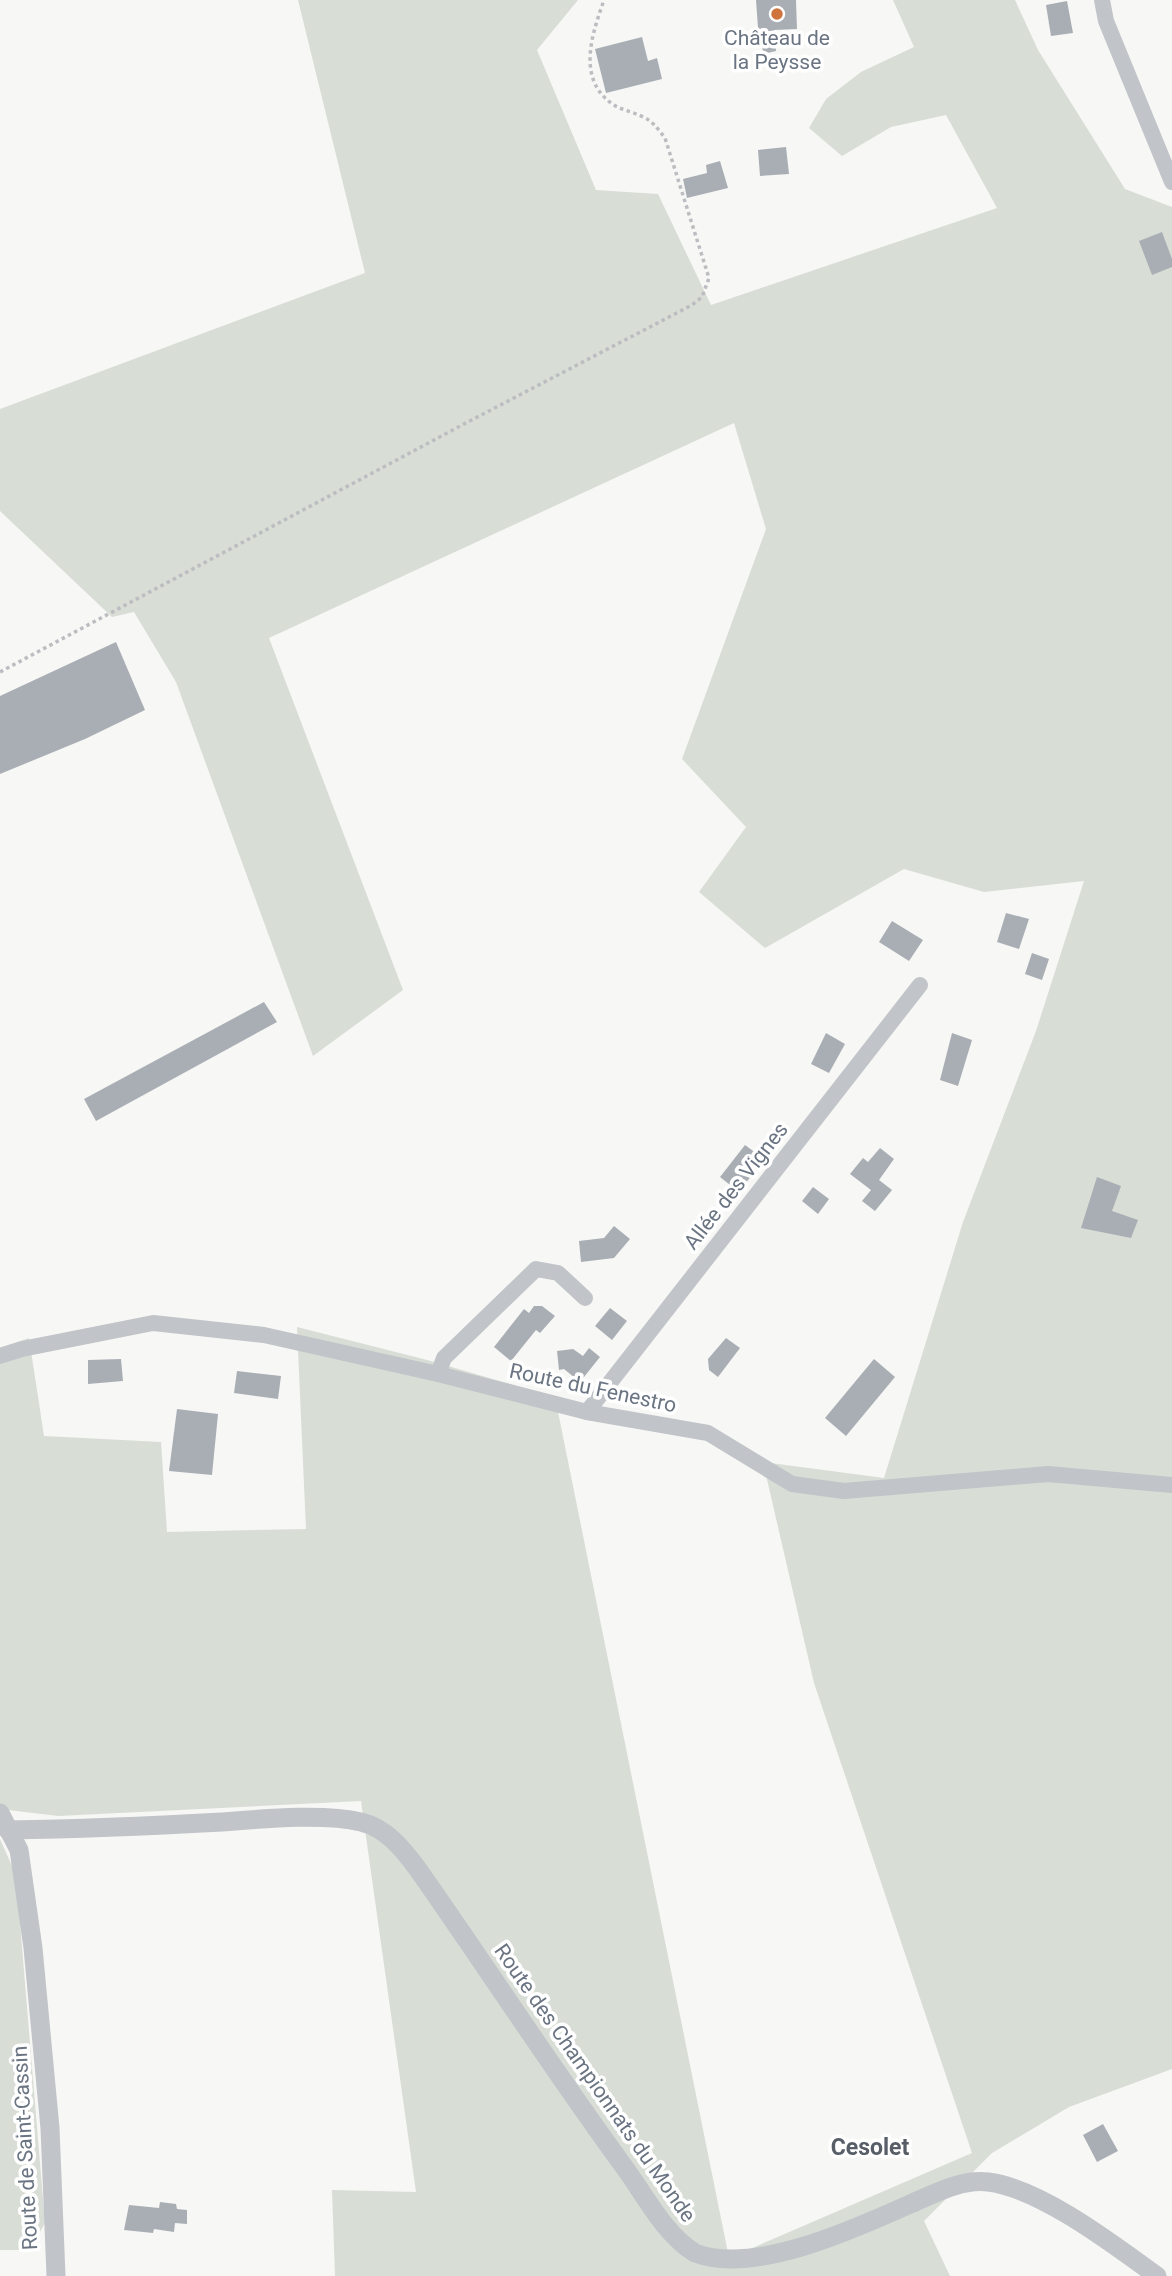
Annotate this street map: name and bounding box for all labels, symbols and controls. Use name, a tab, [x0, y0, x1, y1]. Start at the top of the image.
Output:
marker: Château de la Peysse	[769, 6, 785, 22]
place label: Château de la Peysse	[724, 26, 830, 74]
street label: Allée des Vignes	[679, 1118, 793, 1254]
street label: Route du Fenestro	[507, 1359, 679, 1417]
street label: Route des Championnats du Monde	[489, 1939, 701, 2227]
street label: Route de Saint-Cassin	[8, 2045, 42, 2251]
district label: Cesolet	[831, 2134, 909, 2161]

